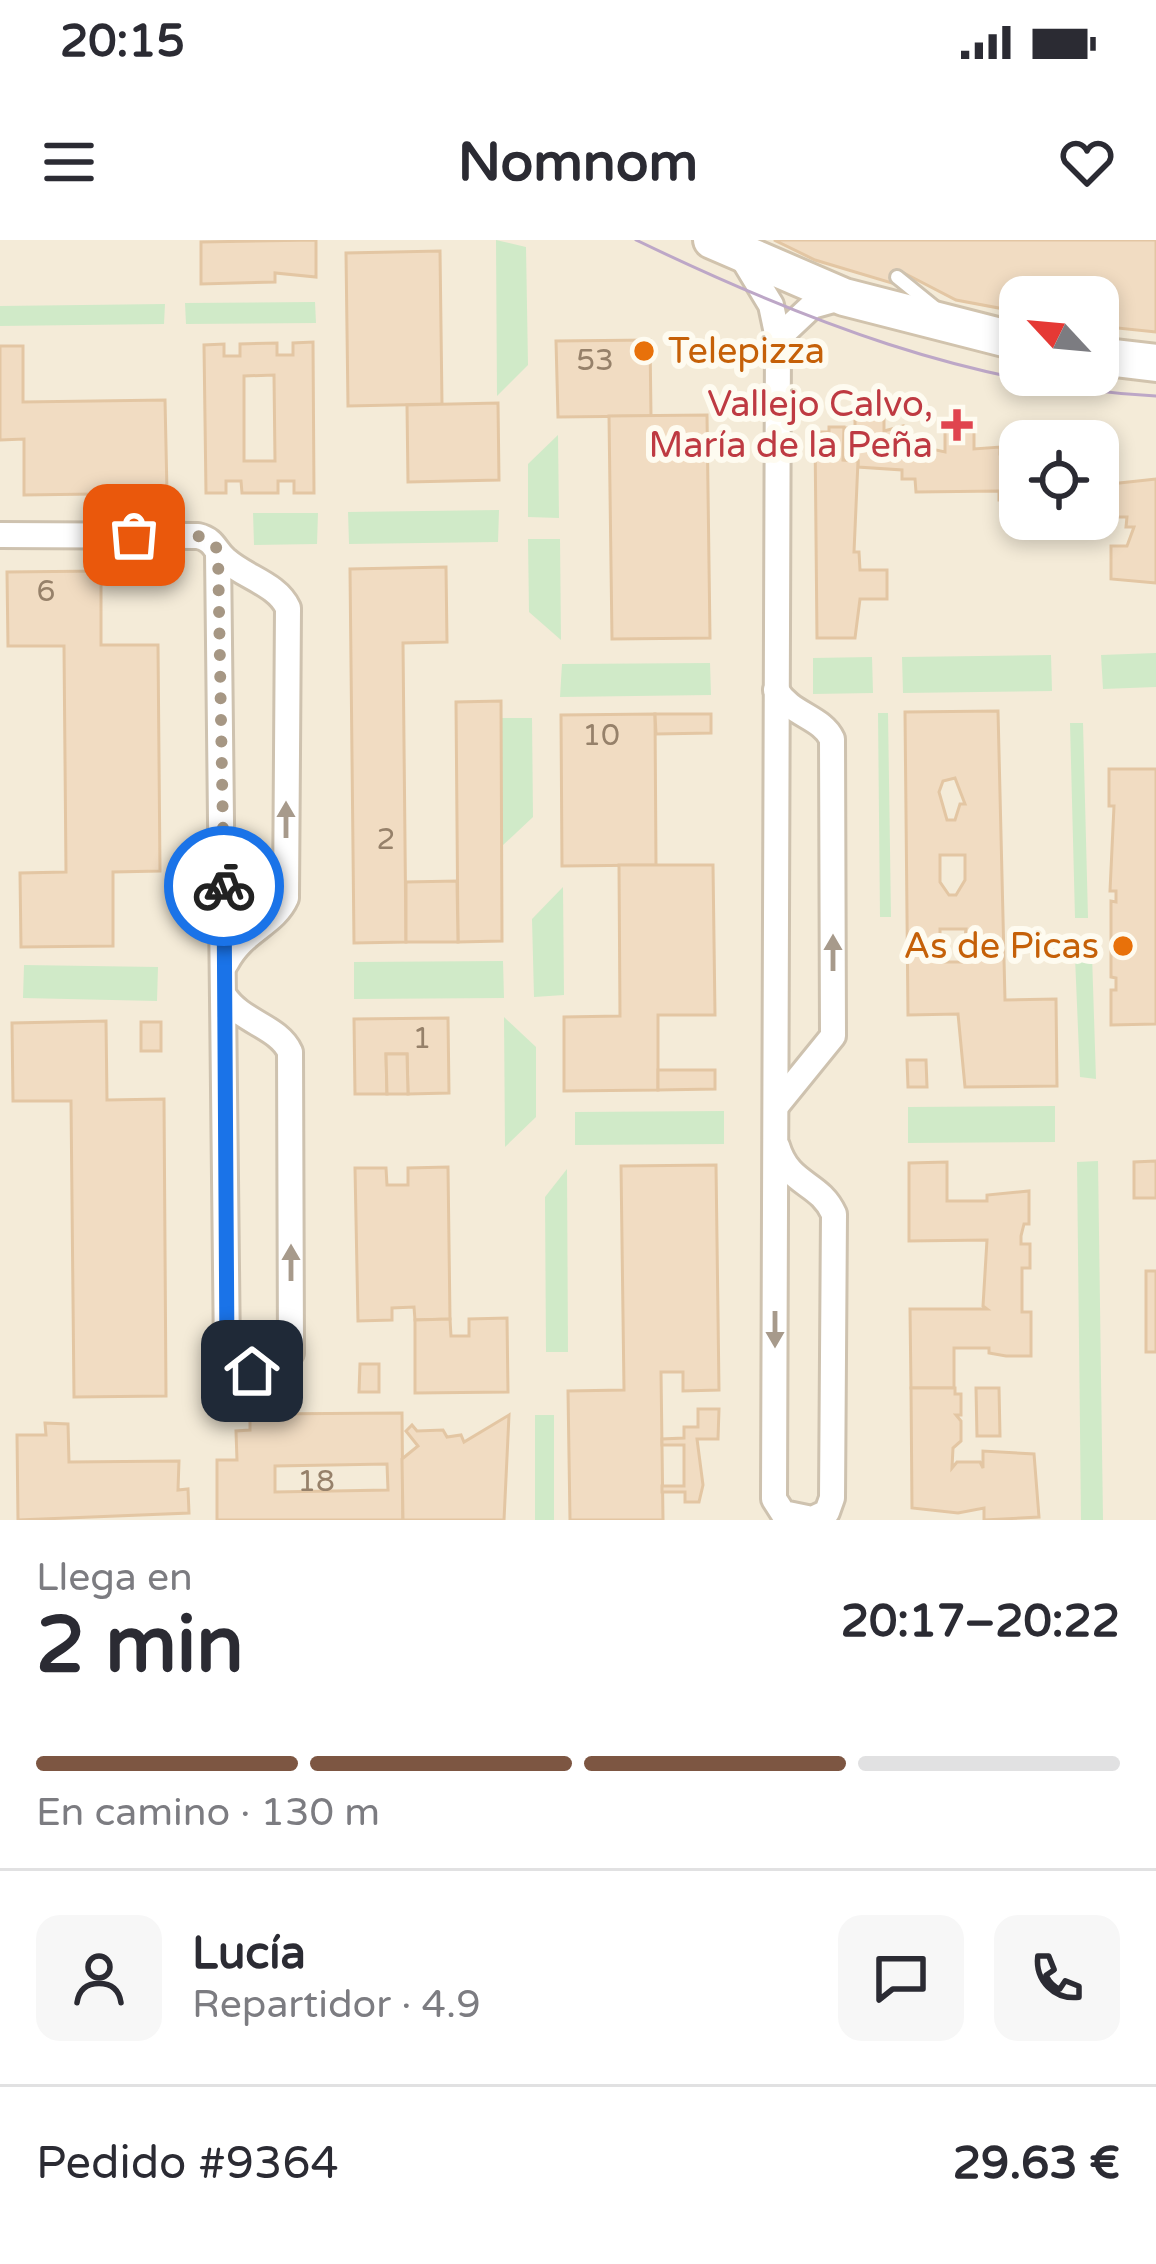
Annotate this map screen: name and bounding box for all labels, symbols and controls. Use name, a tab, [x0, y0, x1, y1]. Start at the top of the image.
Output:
text: 20:15	[60, 15, 185, 69]
icon: menu	[36, 129, 102, 195]
icon: heart	[1054, 129, 1120, 195]
text: Nomnom	[458, 130, 698, 195]
north arrow	[999, 276, 1119, 396]
map controls	[999, 276, 1119, 540]
place label: Telepizza	[668, 330, 825, 373]
marker: Telepizza	[631, 338, 657, 364]
house number: 53	[576, 342, 614, 379]
place label: Vallejo Calvo, María de la Peña	[648, 383, 933, 467]
marker: Vallejo Calvo, María de la Peña	[944, 412, 970, 438]
button: locate	[999, 420, 1119, 540]
pin	[83, 484, 185, 586]
icon: bag	[101, 502, 167, 568]
house number: 6	[37, 573, 55, 610]
house number: 10	[582, 717, 620, 754]
one-way arrow	[276, 800, 296, 838]
house number: 2	[377, 821, 395, 858]
courier	[164, 826, 284, 946]
icon: bike	[191, 853, 257, 919]
place label: As de Picas	[903, 925, 1099, 968]
one-way arrow	[823, 933, 843, 971]
marker: As de Picas	[1110, 933, 1136, 959]
house number: 1	[413, 1020, 431, 1057]
one-way arrow	[281, 1243, 301, 1281]
one-way arrow	[765, 1311, 785, 1349]
pin	[201, 1320, 303, 1422]
icon: home	[219, 1338, 285, 1404]
house number: 18	[297, 1463, 335, 1500]
text: Llega en	[36, 1554, 193, 1601]
text: 20:17–20:22	[841, 1595, 1120, 1649]
text: 2 min	[36, 1599, 244, 1693]
text: En camino · 130 m	[36, 1789, 380, 1836]
button: person	[36, 1915, 162, 2041]
button: chat	[838, 1915, 964, 2041]
button: phone	[994, 1915, 1120, 2041]
text: Lucía	[192, 1927, 306, 1981]
text: Repartidor · 4.9	[192, 1981, 481, 2028]
text: Pedido #9364	[36, 2137, 339, 2191]
text: 29.63 €	[953, 2137, 1120, 2191]

